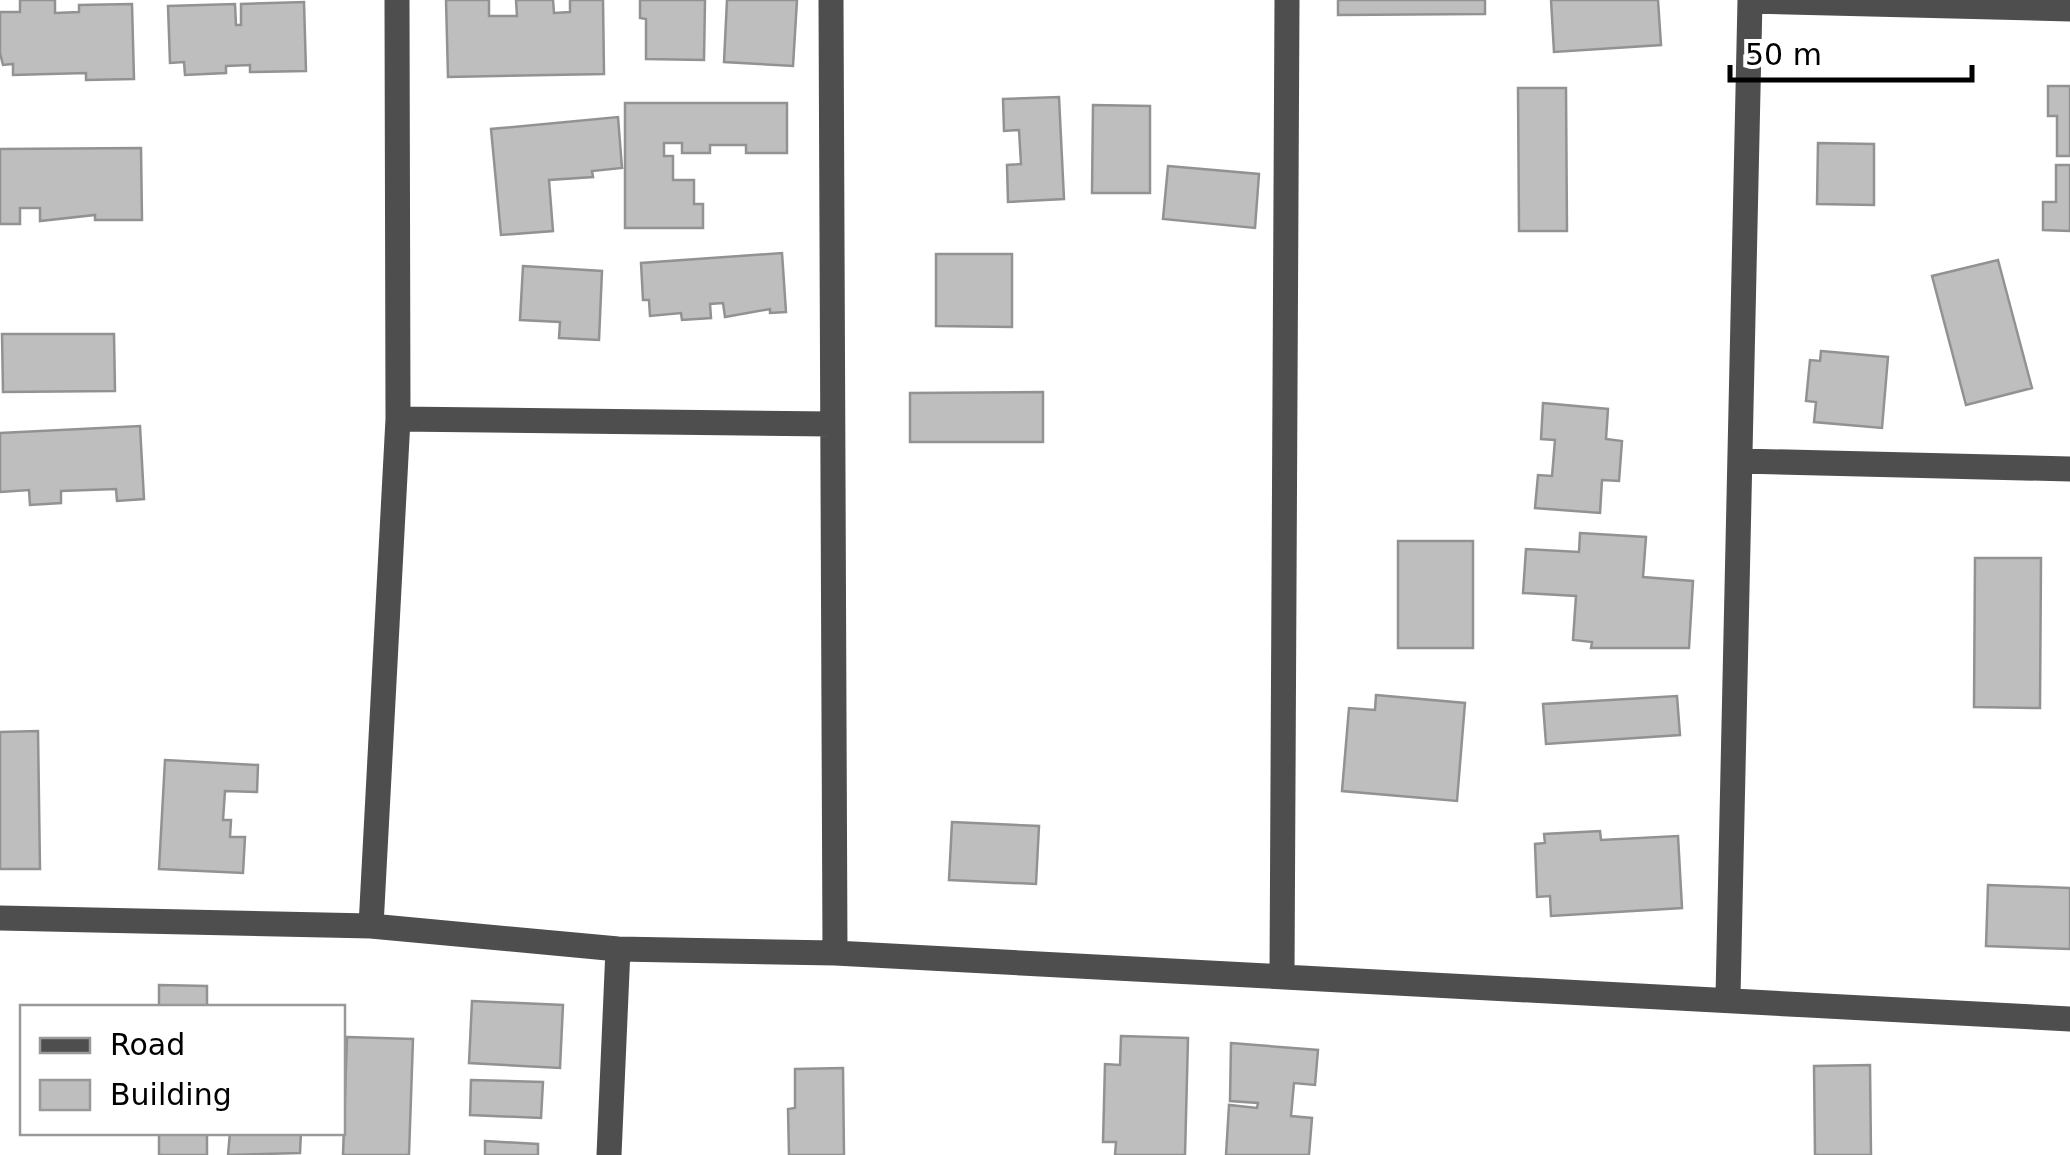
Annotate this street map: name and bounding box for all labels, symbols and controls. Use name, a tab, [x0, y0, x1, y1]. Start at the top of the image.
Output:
scale bar	[1730, 20, 1972, 82]
text: 50 m	[1745, 37, 1822, 72]
legend	[20, 1005, 345, 1135]
text: Road	[110, 1027, 185, 1062]
text: Building	[110, 1077, 232, 1112]

